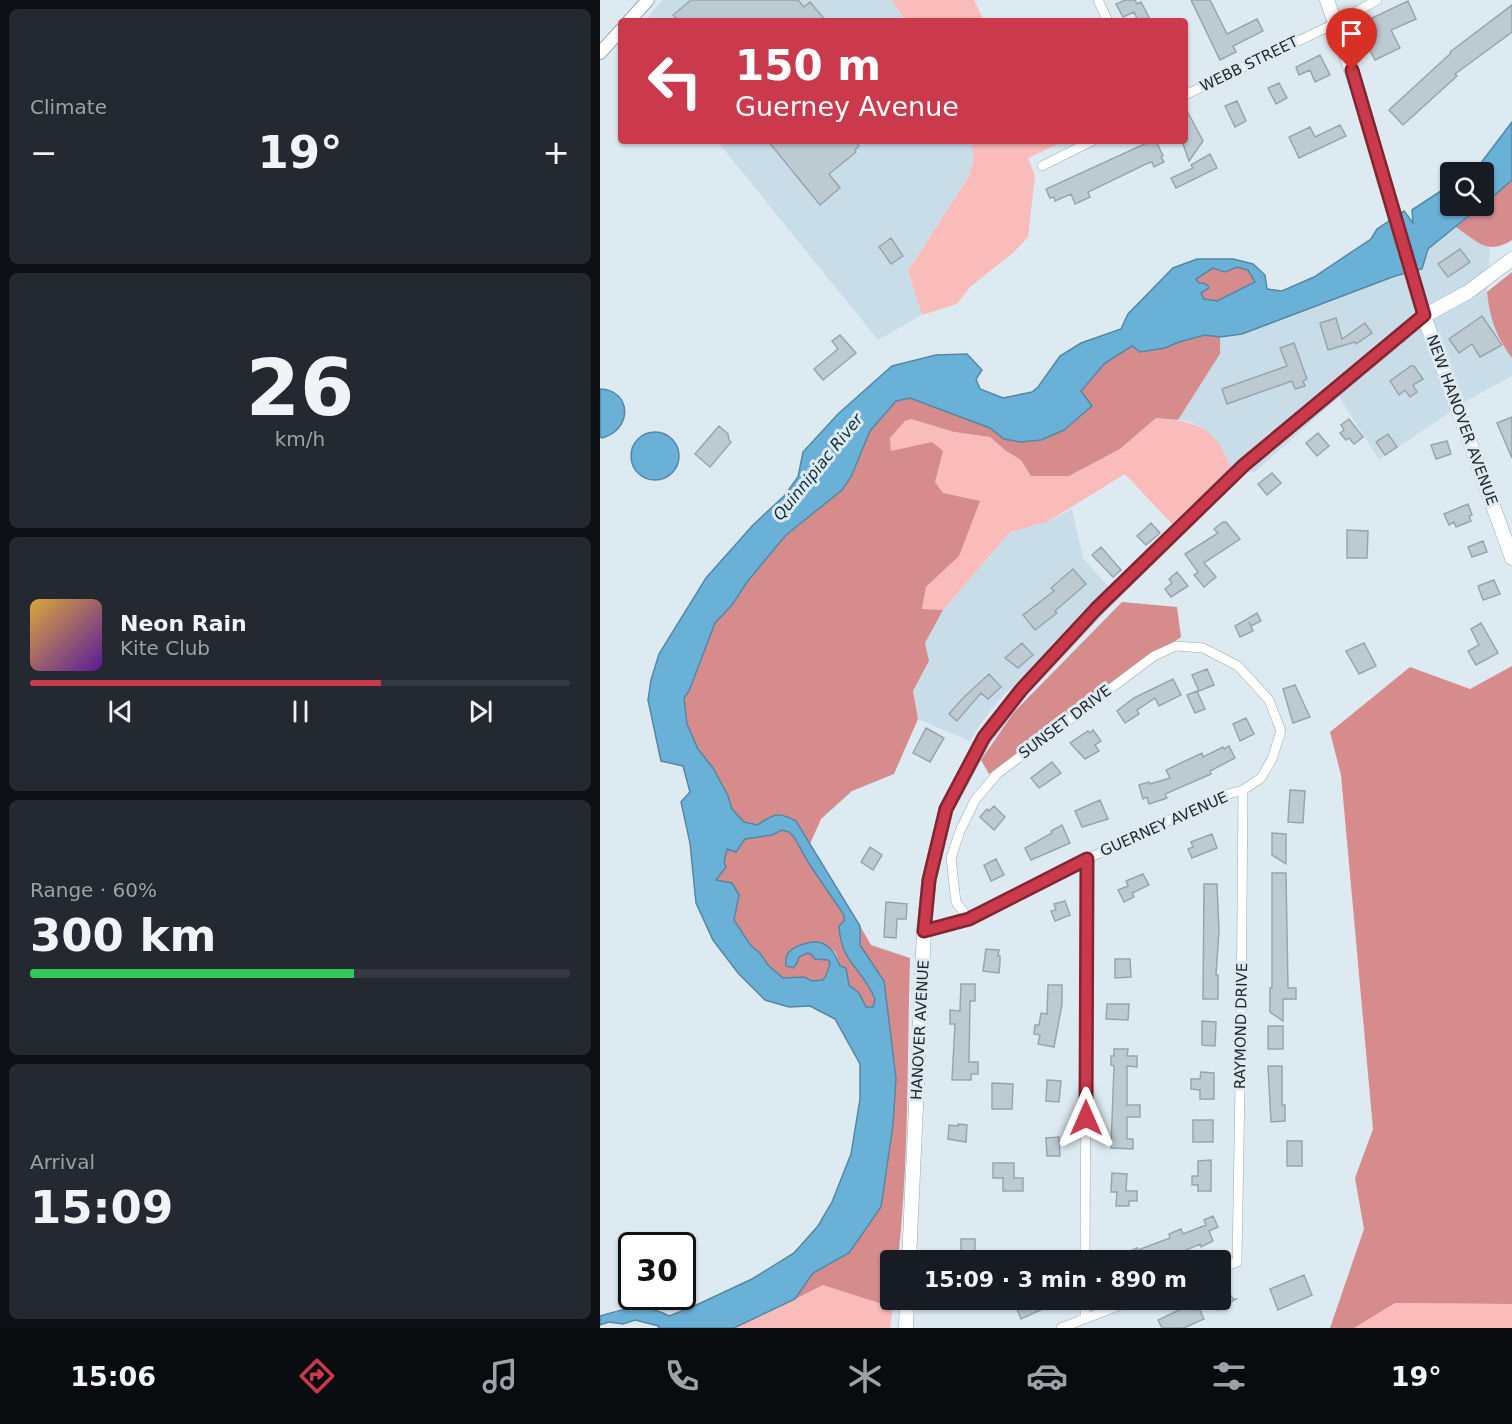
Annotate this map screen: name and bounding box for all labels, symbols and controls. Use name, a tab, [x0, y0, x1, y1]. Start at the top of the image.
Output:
pin	[1326, 8, 1377, 70]
icon: arrive	[1335, 17, 1368, 50]
street label: WEBB STREET	[1197, 32, 1302, 96]
text: 150 m	[735, 41, 881, 90]
icon: left	[636, 42, 714, 120]
text: Guerney Avenue	[735, 91, 959, 122]
text: Climate	[30, 95, 107, 119]
text: 19°	[257, 126, 343, 179]
text: −	[30, 133, 58, 172]
text: +	[542, 133, 570, 172]
map controls	[1440, 162, 1494, 216]
button: search	[1440, 162, 1494, 216]
street label: NEW HANOVER AVENUE	[1423, 332, 1501, 508]
text: 26	[246, 343, 354, 433]
water label: Quinnipiac River	[769, 409, 868, 524]
text: km/h	[275, 427, 325, 451]
text: Neon Rain	[120, 611, 247, 636]
text: Kite Club	[120, 636, 210, 660]
street label: SUNSET DRIVE	[1015, 681, 1115, 763]
icon: previous	[104, 695, 137, 728]
icon: pause	[284, 695, 317, 728]
icon: next	[464, 695, 497, 728]
street label: GUERNEY AVENUE	[1097, 788, 1231, 860]
text: Range · 60%	[30, 878, 157, 902]
text: 300 km	[30, 909, 216, 962]
street label: HANOVER AVENUE	[907, 960, 933, 1100]
street label: RAYMOND DRIVE	[1231, 963, 1251, 1089]
position arrow	[1054, 1086, 1118, 1150]
text: Arrival	[30, 1150, 95, 1174]
text: 15:09	[30, 1181, 173, 1234]
speed limit sign: 30	[618, 1232, 696, 1310]
text: 15:09 · 3 min · 890 m	[924, 1267, 1187, 1292]
icon: directions	[296, 1355, 338, 1397]
icon: music	[479, 1355, 521, 1397]
icon: phone	[661, 1355, 703, 1397]
icon: climate	[844, 1355, 886, 1397]
icon: car	[1026, 1355, 1068, 1397]
icon: filters	[1208, 1355, 1250, 1397]
text: 15:06	[70, 1361, 156, 1392]
text: 19°	[1391, 1361, 1442, 1392]

